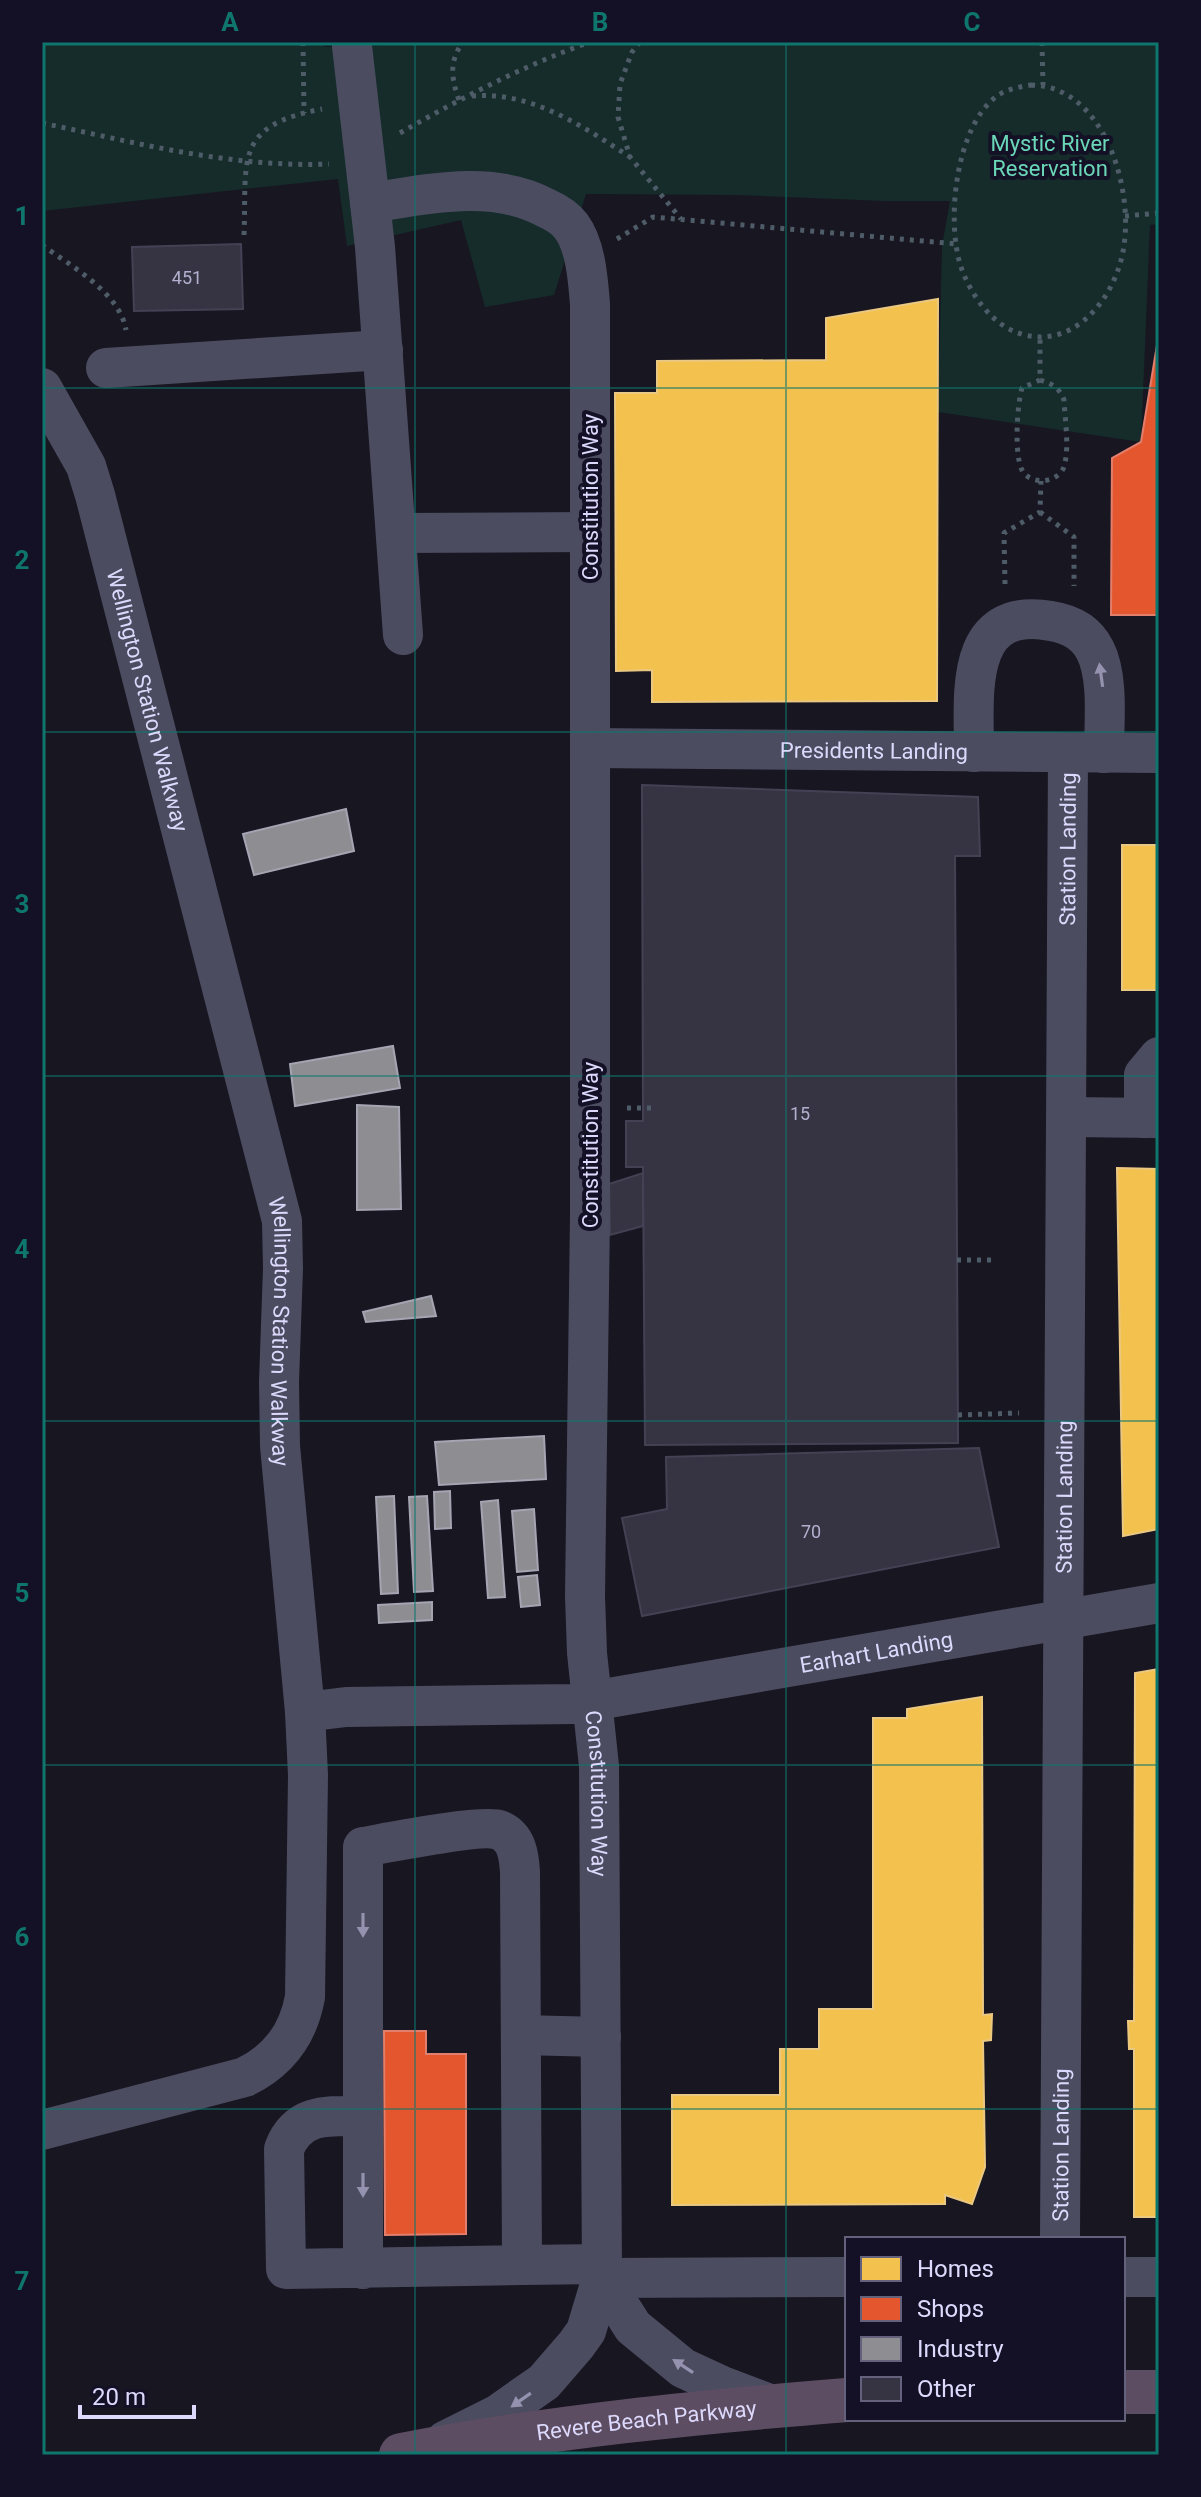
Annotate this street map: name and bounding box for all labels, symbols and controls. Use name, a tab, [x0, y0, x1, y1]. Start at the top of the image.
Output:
text: A	[221, 7, 239, 37]
text: B	[592, 7, 608, 37]
text: C	[963, 7, 981, 37]
park label: Mystic River Reservation	[990, 131, 1110, 181]
text: 1	[15, 201, 29, 231]
house number: 451	[172, 267, 202, 288]
street label: Constitution Way	[578, 413, 603, 580]
text: 2	[15, 545, 29, 575]
street label: Wellington Station Walkway	[102, 567, 193, 835]
one-way arrow	[1094, 663, 1107, 688]
street label: Presidents Landing	[780, 738, 968, 764]
street label: Station Landing	[1055, 772, 1081, 926]
text: 3	[15, 889, 29, 919]
street label: Constitution Way	[578, 1061, 603, 1228]
house number: 15	[790, 1103, 810, 1124]
street label: Wellington Station Walkway	[263, 1194, 295, 1468]
text: 4	[15, 1234, 30, 1264]
street label: Station Landing	[1052, 1420, 1077, 1574]
house number: 70	[801, 1521, 821, 1542]
text: 5	[15, 1578, 29, 1608]
street label: Earhart Landing	[798, 1627, 955, 1678]
street label: Constitution Way	[580, 1709, 612, 1877]
one-way arrow	[357, 1913, 369, 1938]
text: 6	[15, 1922, 30, 1952]
street label: Station Landing	[1048, 2068, 1074, 2222]
one-way arrow	[357, 2173, 369, 2198]
legend	[845, 2237, 1125, 2421]
text: Homes	[917, 2255, 994, 2283]
text: 7	[15, 2266, 29, 2296]
text: Shops	[917, 2295, 984, 2323]
text: Industry	[917, 2335, 1004, 2363]
one-way arrow	[672, 2358, 693, 2373]
scale bar	[80, 2369, 194, 2419]
text: Other	[917, 2375, 975, 2403]
text: 20 m	[92, 2383, 146, 2411]
one-way arrow	[510, 2391, 531, 2407]
street label: Revere Beach Parkway	[535, 2396, 758, 2446]

